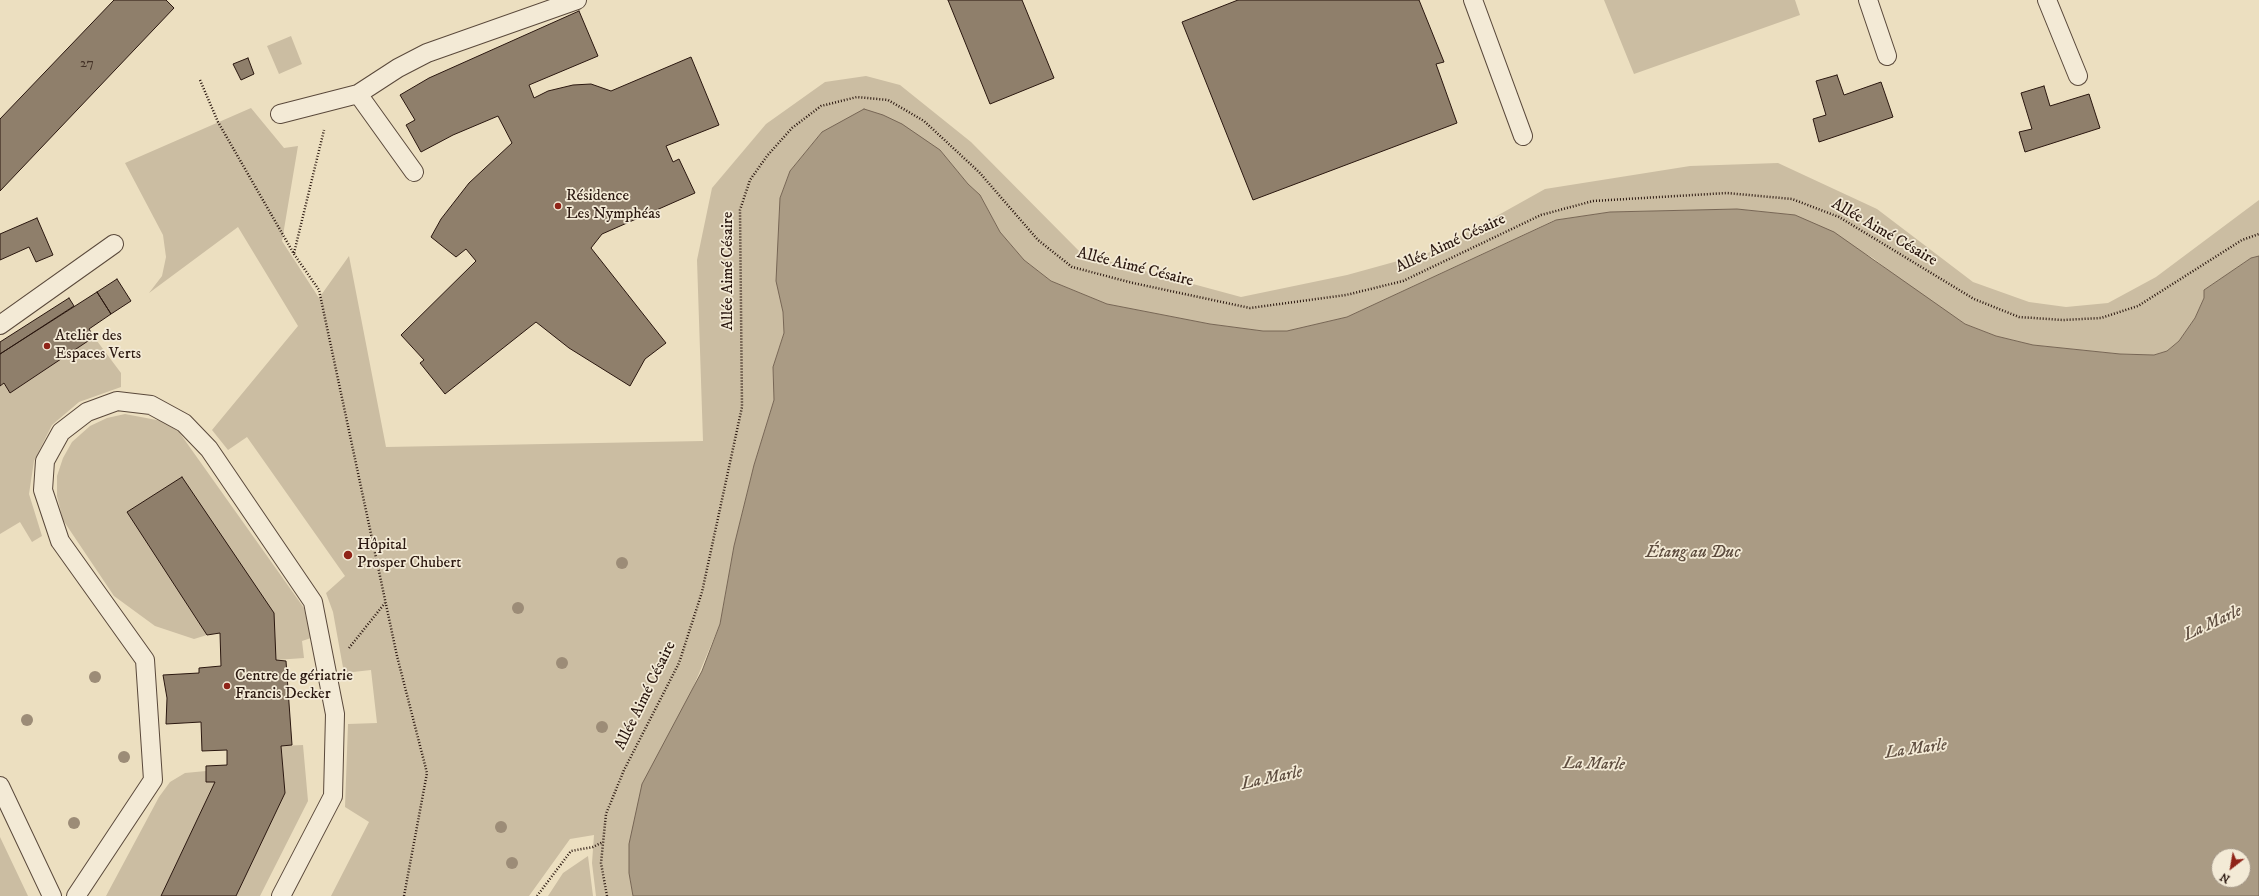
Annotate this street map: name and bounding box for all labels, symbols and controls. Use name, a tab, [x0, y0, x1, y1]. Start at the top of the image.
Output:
house number: 27	[80, 56, 94, 72]
place label: Résidence Les Nymphéas	[566, 187, 660, 225]
street label: Allée Aimé Césaire	[1828, 195, 1940, 271]
marker: Résidence Les Nymphéas	[553, 201, 563, 211]
street label: Allée Aimé Césaire	[1393, 210, 1509, 278]
street label: Allée Aimé Césaire	[719, 212, 739, 330]
street label: Allée Aimé Césaire	[1075, 244, 1195, 292]
place label: Atelier des Espaces Verts	[55, 327, 141, 365]
marker: Atelier des Espaces Verts	[42, 341, 52, 351]
place label: Hôpital Prosper Chubert	[357, 536, 461, 574]
water label: Étang au Duc	[1646, 543, 1740, 563]
marker: Hôpital Prosper Chubert	[342, 549, 354, 561]
water label: La Marle	[2181, 602, 2245, 646]
street label: Allée Aimé Césaire	[611, 638, 681, 754]
place label: Centre de gériatrie Francis Decker	[235, 667, 353, 705]
marker: Centre de gériatrie Francis Decker	[222, 681, 232, 691]
water label: La Marle	[1884, 736, 1948, 764]
water label: La Marle	[1563, 754, 1625, 776]
water label: La Marle	[1240, 763, 1304, 795]
north arrow	[2211, 848, 2251, 888]
text: N	[2218, 869, 2233, 886]

